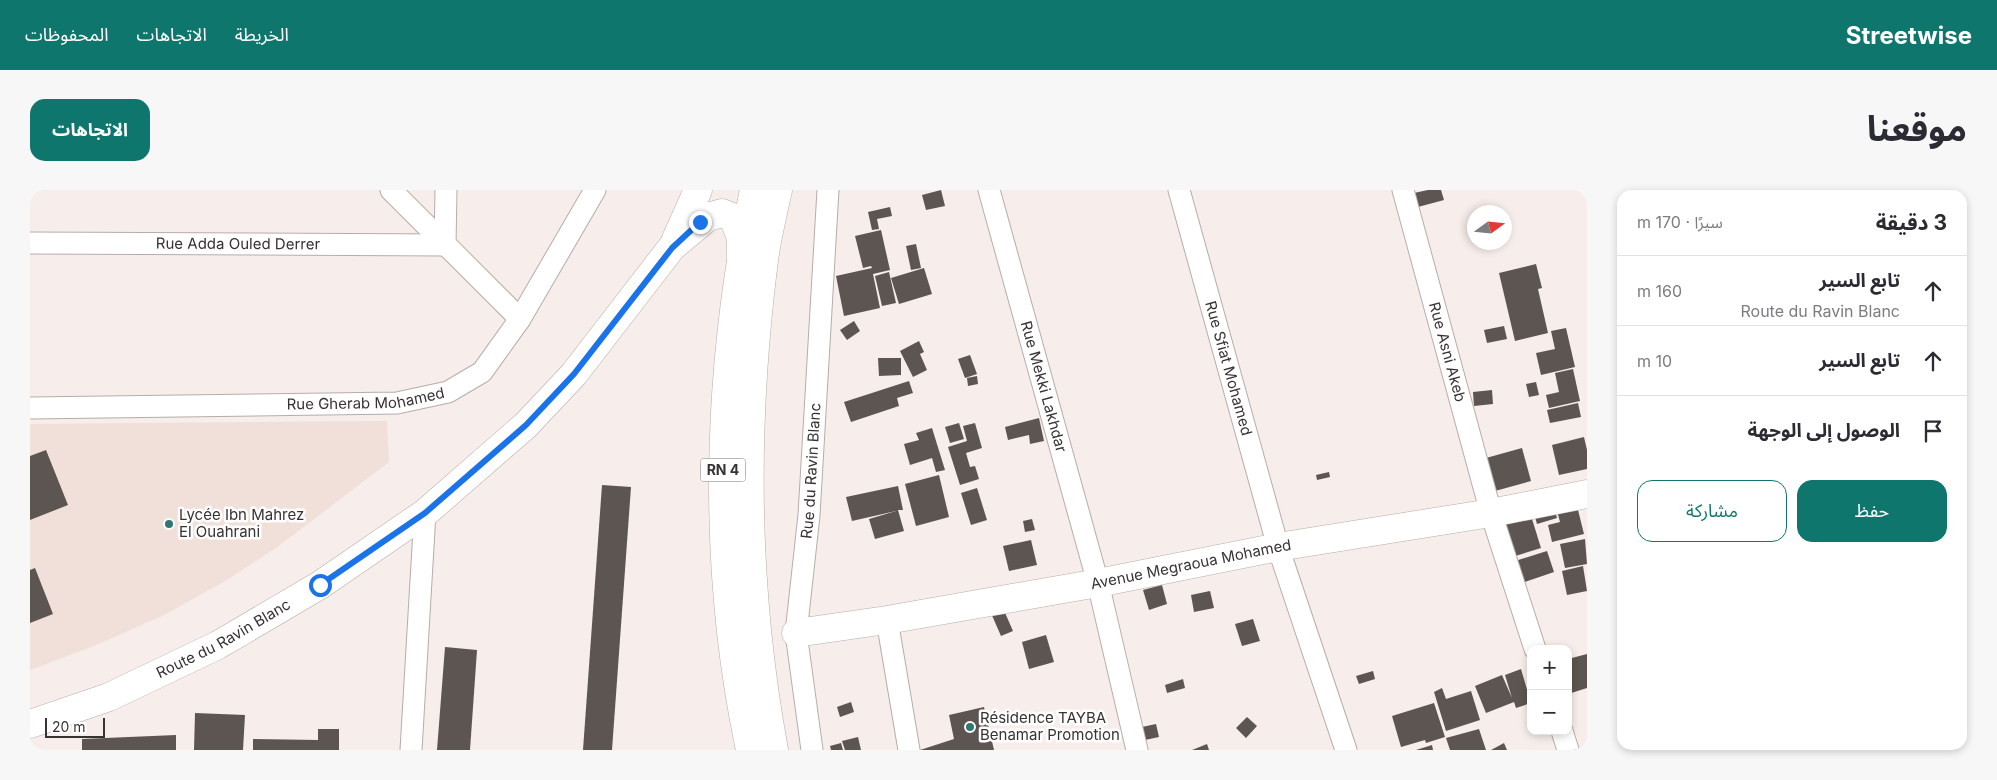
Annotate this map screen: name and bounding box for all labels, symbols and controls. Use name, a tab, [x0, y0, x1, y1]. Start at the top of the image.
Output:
text: Streetwise	[1846, 21, 1972, 50]
text: المحفوظات	[25, 24, 109, 45]
text: الاتجاهات	[137, 24, 207, 45]
text: الخريطة	[235, 24, 289, 45]
button: الاتجاهات	[30, 99, 150, 161]
text: موقعنا	[1867, 107, 1967, 149]
north arrow	[1467, 205, 1512, 250]
text: 3 دقيقة	[1876, 210, 1947, 235]
route end	[689, 211, 712, 234]
text: سيرًا · 170 m	[1637, 212, 1723, 232]
street label: Rue Adda Ouled Derrer	[156, 234, 321, 253]
text: تابع السير	[1819, 269, 1900, 292]
icon: ahead	[1919, 277, 1947, 305]
text: 160 m	[1637, 281, 1682, 301]
street label: Rue Sfiat Mohamed	[1201, 299, 1257, 438]
street label: Rue Asni Akeb	[1425, 300, 1470, 404]
text: Route du Ravin Blanc	[1741, 301, 1900, 321]
street label: Rue Mekki Lakhdar	[1017, 319, 1071, 455]
icon: ahead	[1919, 347, 1947, 375]
text: تابع السير	[1819, 349, 1900, 372]
text: 10 m	[1637, 351, 1672, 371]
street label: Rue Gherab Mohamed	[286, 383, 446, 414]
street label: Rue du Ravin Blanc	[796, 402, 825, 540]
icon: arrive	[1919, 417, 1947, 445]
text: الوصول إلى الوجهة	[1748, 419, 1900, 442]
road number: RN 4	[700, 458, 746, 482]
button: مشاركة	[1637, 480, 1787, 542]
button: حفظ	[1797, 480, 1947, 542]
place label: Lycée Ibn Mahrez El Ouahrani	[179, 505, 304, 541]
marker: Lycée Ibn Mahrez El Ouahrani	[163, 518, 175, 530]
street label: Avenue Megraoua Mohamed	[1089, 535, 1293, 593]
route start	[309, 574, 332, 597]
street label: Route du Ravin Blanc	[153, 595, 294, 682]
map controls	[1527, 645, 1572, 735]
button: +	[1527, 645, 1572, 690]
button: −	[1527, 690, 1572, 735]
place label: Résidence TAYBA Benamar Promotion	[980, 708, 1120, 744]
scale bar	[45, 715, 105, 738]
text: 20 m	[52, 718, 86, 735]
marker: Résidence TAYBA Benamar Promotion	[964, 721, 976, 733]

